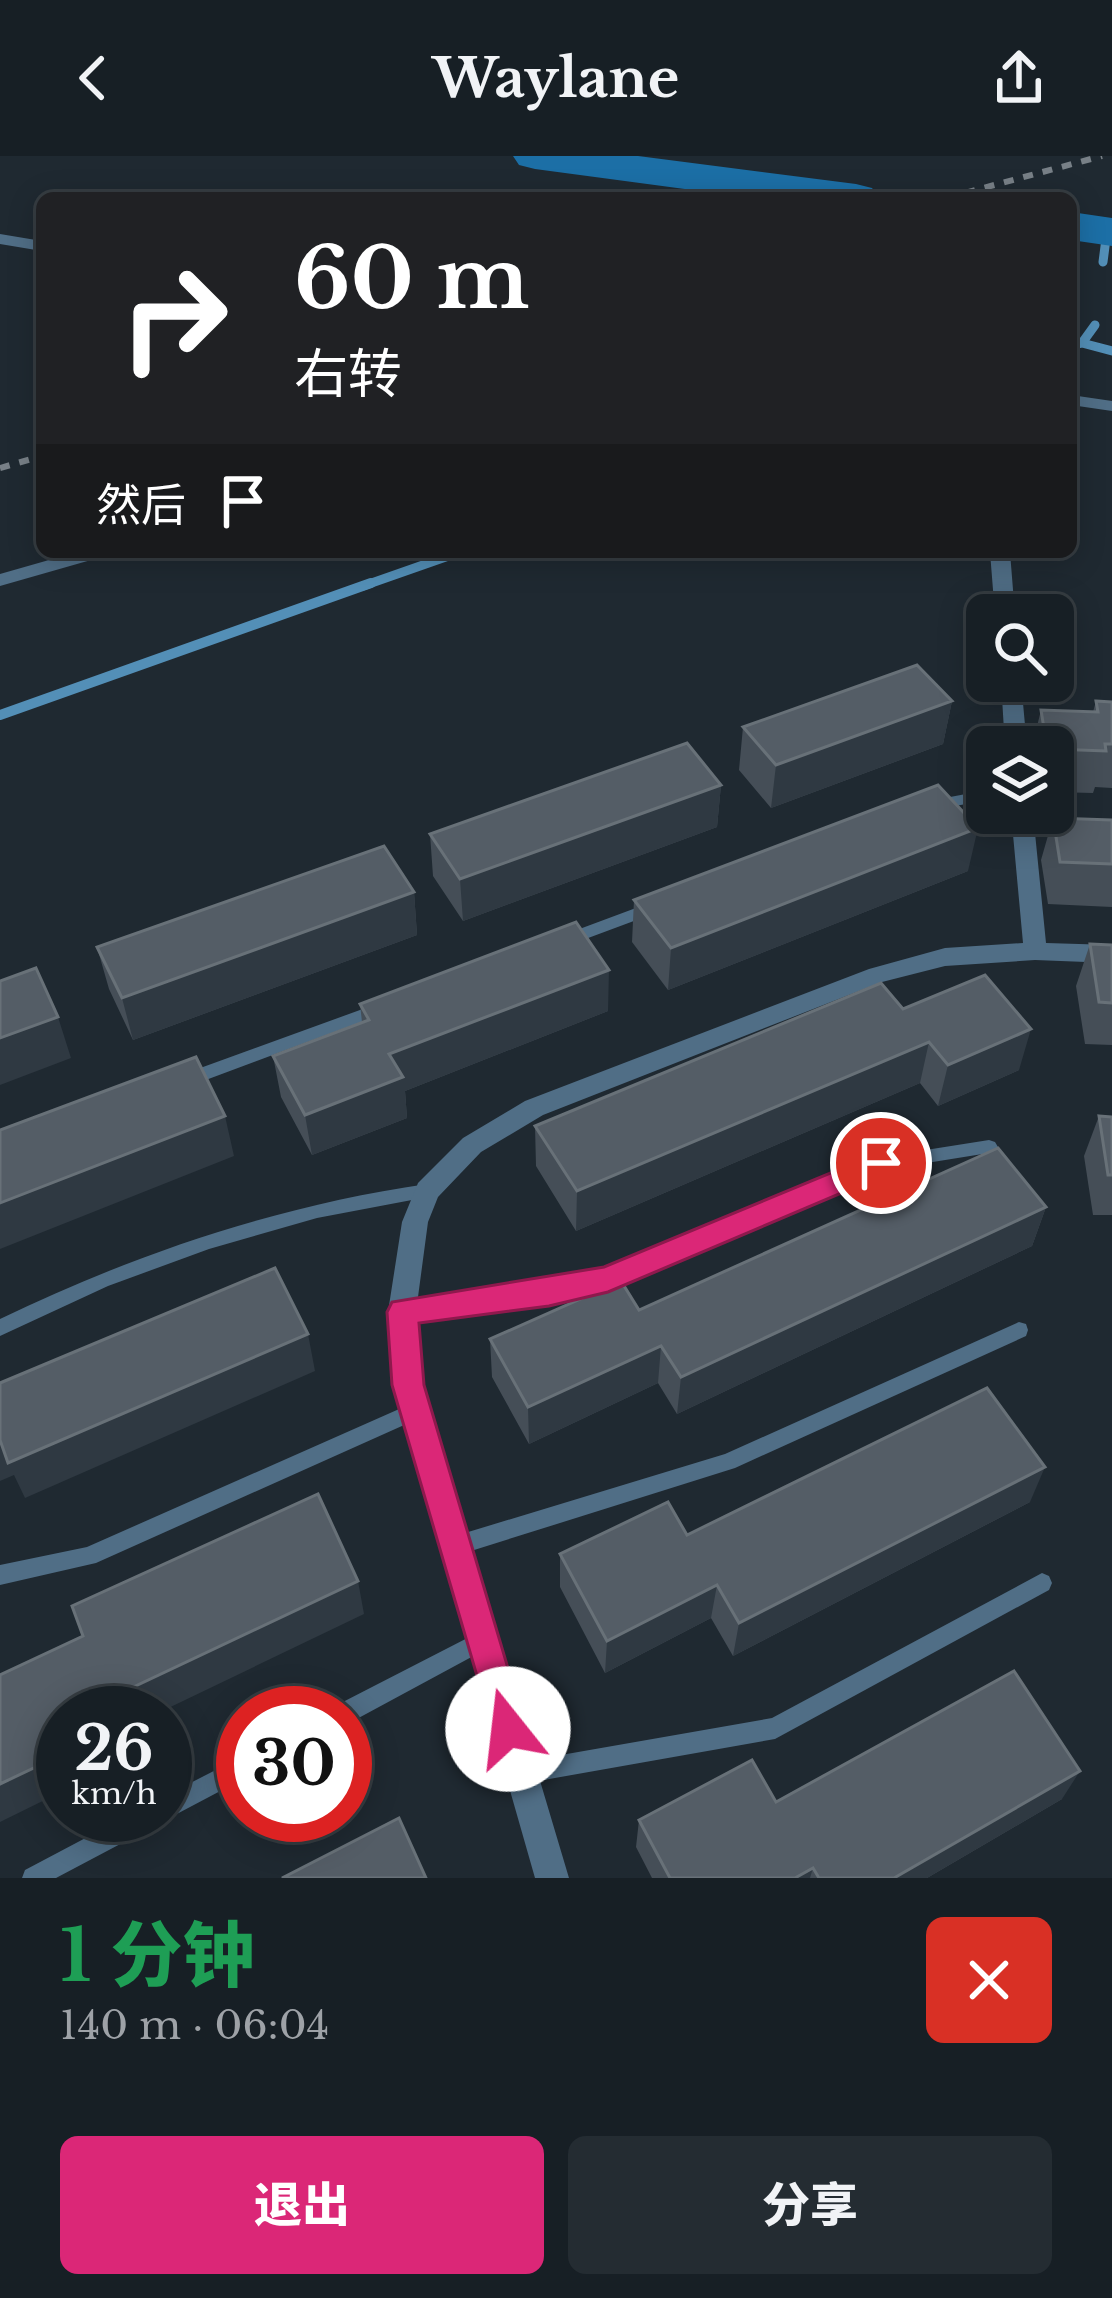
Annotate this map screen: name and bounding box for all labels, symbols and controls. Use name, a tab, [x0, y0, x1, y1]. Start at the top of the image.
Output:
icon: back	[60, 45, 126, 111]
text: Waylane	[433, 45, 679, 112]
icon: share	[986, 45, 1052, 111]
text: 60 m	[294, 227, 529, 331]
icon: right	[96, 240, 252, 396]
text: 右转	[294, 341, 402, 408]
icon: arrive	[210, 468, 276, 534]
text: 然后	[96, 477, 186, 533]
map controls	[966, 594, 1074, 834]
button: search	[966, 594, 1074, 702]
button: layers	[966, 726, 1074, 834]
pin	[830, 1112, 932, 1214]
icon: arrive	[848, 1130, 914, 1196]
position arrow	[445, 1666, 571, 1792]
speed limit sign: 30	[216, 1686, 372, 1842]
text: 26	[74, 1712, 154, 1786]
text: km/h	[71, 1775, 157, 1812]
text: 1 分钟	[60, 1911, 255, 2000]
button: close	[926, 1917, 1052, 2043]
text: 140 m · 06:04	[60, 2001, 329, 2050]
button: 退出	[60, 2136, 544, 2274]
button: 分享	[568, 2136, 1052, 2274]

